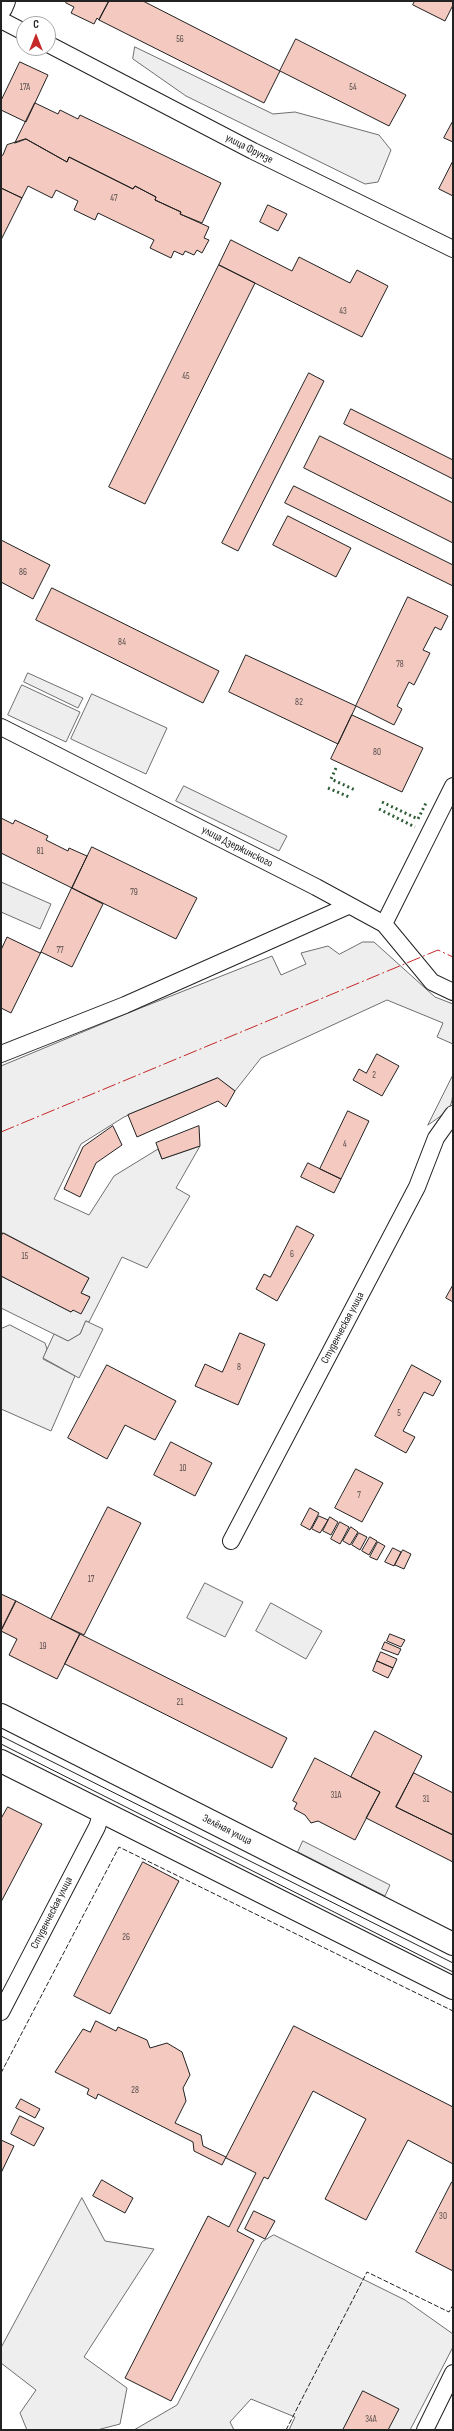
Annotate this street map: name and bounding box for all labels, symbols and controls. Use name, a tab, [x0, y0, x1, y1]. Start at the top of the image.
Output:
north arrow	[16, 16, 56, 56]
text: С	[33, 18, 39, 31]
house number: 56	[176, 35, 184, 45]
house number: 17А	[20, 83, 30, 93]
house number: 54	[349, 83, 357, 93]
street label: улица Фрунзе	[223, 131, 275, 167]
house number: 47	[110, 194, 118, 204]
house number: 43	[339, 307, 347, 317]
house number: 45	[182, 372, 190, 382]
house number: 86	[19, 568, 27, 578]
house number: 84	[118, 638, 126, 648]
house number: 78	[396, 660, 404, 670]
house number: 82	[295, 698, 303, 708]
house number: 80	[373, 748, 381, 758]
street label: улица Дзержинского	[199, 823, 275, 871]
house number: 81	[36, 847, 44, 857]
house number: 79	[130, 888, 138, 898]
house number: 77	[56, 946, 64, 956]
house number: 2	[372, 1071, 376, 1081]
house number: 4	[343, 1140, 347, 1150]
house number: 6	[290, 1250, 294, 1260]
house number: 15	[22, 1252, 28, 1262]
street label: Студенческая улица	[319, 1290, 367, 1366]
house number: 8	[237, 1363, 241, 1373]
house number: 5	[397, 1409, 401, 1419]
house number: 10	[179, 1464, 187, 1474]
house number: 7	[357, 1491, 361, 1501]
house number: 17	[88, 1575, 94, 1585]
house number: 19	[39, 1642, 47, 1652]
house number: 21	[177, 1698, 183, 1708]
house number: 31А	[331, 1791, 341, 1801]
house number: 31	[423, 1795, 429, 1805]
street label: Зелёная улица	[200, 1812, 254, 1848]
street label: Студенческая улица	[28, 1875, 76, 1951]
house number: 26	[122, 1933, 130, 1943]
house number: 28	[131, 2086, 139, 2096]
house number: 30	[439, 2212, 447, 2222]
house number: 34А	[365, 2415, 377, 2425]

